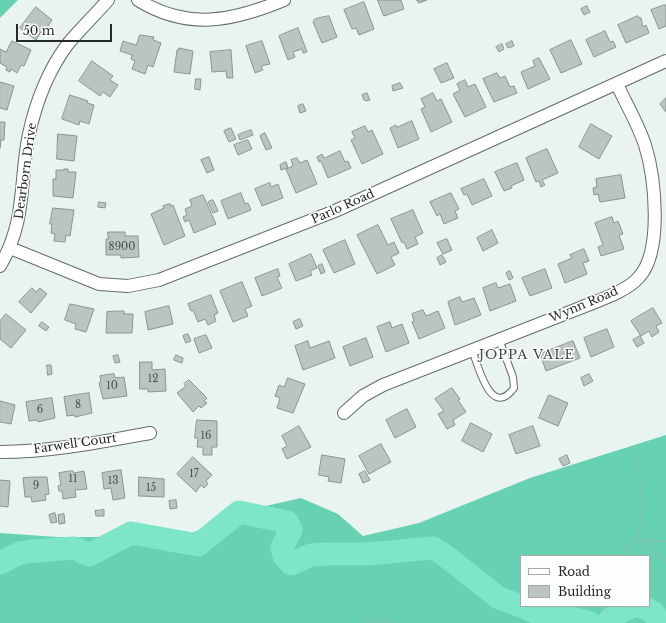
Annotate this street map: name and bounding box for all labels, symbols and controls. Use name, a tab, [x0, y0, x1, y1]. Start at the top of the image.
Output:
scale bar	[18, 16, 114, 42]
text: 50 m	[23, 23, 55, 38]
street label: Dearborn Drive	[12, 122, 40, 220]
street label: Parlo Road	[309, 187, 377, 227]
house number: 8900	[109, 241, 135, 253]
street label: Wynn Road	[547, 284, 621, 326]
district label: JOPPA VALE	[479, 347, 575, 363]
house number: 12	[148, 373, 158, 385]
house number: 10	[106, 380, 118, 392]
house number: 8	[75, 399, 81, 411]
house number: 6	[37, 404, 43, 416]
house number: 16	[201, 430, 211, 442]
street label: Farwell Court	[32, 431, 118, 457]
house number: 17	[189, 468, 199, 480]
house number: 11	[69, 473, 77, 485]
house number: 13	[108, 475, 118, 487]
house number: 9	[33, 480, 39, 492]
house number: 15	[146, 482, 156, 494]
legend	[520, 555, 650, 607]
text: Road	[558, 564, 590, 579]
text: Building	[558, 584, 611, 599]

